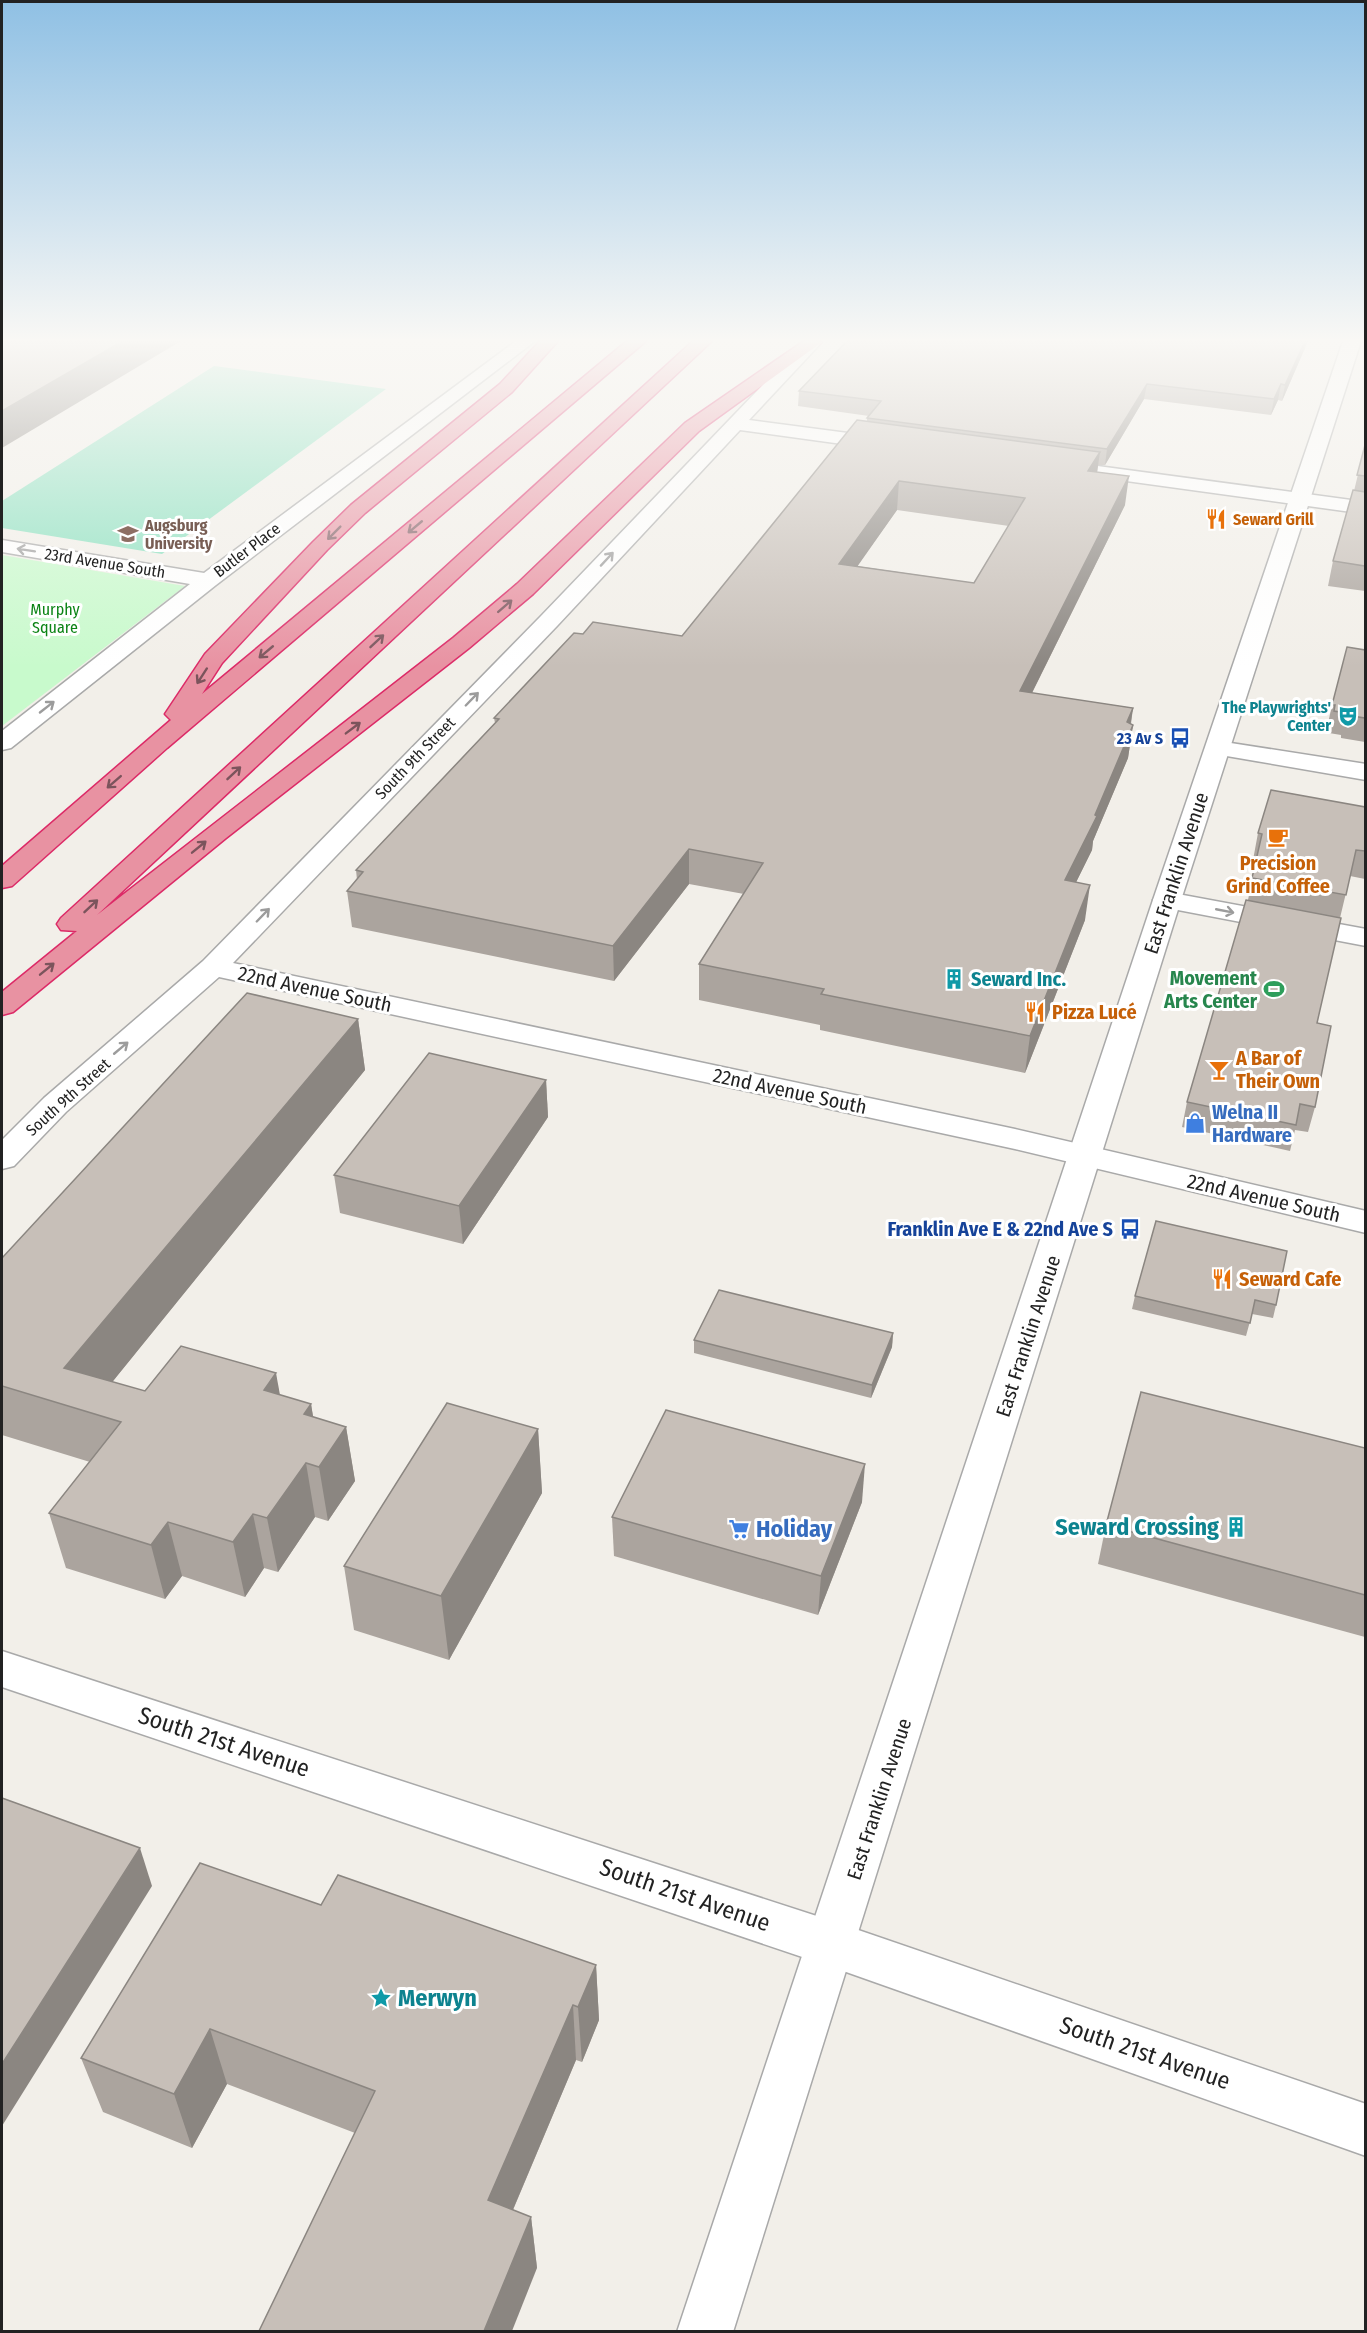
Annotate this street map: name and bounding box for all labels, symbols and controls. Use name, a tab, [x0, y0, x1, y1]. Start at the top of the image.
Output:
restaurant icon: Seward Grill	[1204, 507, 1228, 531]
place label: Seward Grill	[1233, 510, 1314, 529]
place label: Augsburg University	[144, 516, 213, 553]
street label: Butler Place	[210, 519, 284, 581]
one-way arrow	[408, 520, 423, 534]
school or university icon: Augsburg University	[116, 522, 140, 546]
one-way arrow	[326, 526, 341, 540]
one-way arrow	[17, 544, 36, 555]
street label: 23rd Avenue South	[43, 544, 167, 582]
one-way arrow	[600, 551, 614, 566]
one-way arrow	[497, 599, 512, 613]
park label: Murphy Square	[30, 600, 81, 637]
one-way arrow	[370, 634, 385, 648]
one-way arrow	[258, 646, 274, 659]
one-way arrow	[196, 668, 208, 684]
one-way arrow	[464, 692, 478, 707]
place label: The Playwrights' Center	[1222, 698, 1331, 735]
one-way arrow	[39, 701, 55, 714]
theatre icon: The Playwrights' Center	[1336, 704, 1360, 728]
street label: South 9th Street	[371, 712, 459, 803]
one-way arrow	[345, 721, 361, 734]
bus stop icon: 23 Av S	[1168, 726, 1192, 750]
place label: 23 Av S	[1116, 729, 1163, 748]
one-way arrow	[226, 767, 241, 781]
one-way arrow	[106, 775, 122, 788]
street label: East Franklin Avenue	[1139, 789, 1213, 957]
cafe icon: Precision Grind Coffee	[1266, 825, 1290, 849]
one-way arrow	[191, 840, 207, 853]
place label: Precision Grind Coffee	[1226, 851, 1330, 898]
one-way arrow	[83, 899, 98, 913]
one-way arrow	[1214, 906, 1234, 917]
one-way arrow	[256, 907, 271, 922]
street label: 22nd Avenue South	[236, 961, 394, 1017]
one-way arrow	[39, 963, 55, 976]
place label: Movement Arts Center	[1163, 966, 1258, 1013]
building icon: Seward Inc.	[942, 967, 966, 991]
place label: Seward Inc.	[971, 967, 1066, 991]
sports icon: Movement Arts Center	[1262, 977, 1286, 1001]
restaurant icon: Pizza Lucé	[1023, 1000, 1047, 1024]
place label: Pizza Lucé	[1052, 1000, 1137, 1024]
one-way arrow	[113, 1042, 129, 1055]
place label: A Bar of Their Own	[1235, 1046, 1320, 1093]
street label: South 9th Street	[22, 1054, 115, 1140]
bar icon: A Bar of Their Own	[1207, 1058, 1231, 1082]
street label: 22nd Avenue South	[711, 1063, 869, 1119]
place label: Welna II Hardware	[1212, 1100, 1292, 1147]
shop icon: Welna II Hardware	[1183, 1111, 1207, 1135]
street label: 22nd Avenue South	[1185, 1169, 1343, 1227]
place label: Franklin Ave E & 22nd Ave S	[887, 1217, 1113, 1241]
bus stop icon: Franklin Ave E & 22nd Ave S	[1118, 1217, 1142, 1241]
street label: East Franklin Avenue	[991, 1252, 1065, 1420]
restaurant icon: Seward Cafe	[1210, 1267, 1234, 1291]
place label: Seward Cafe	[1239, 1267, 1341, 1291]
place label: Seward Crossing	[1055, 1513, 1219, 1541]
place label: Holiday	[756, 1515, 833, 1543]
building icon: Seward Crossing	[1224, 1515, 1248, 1539]
supermarket icon: Holiday	[727, 1517, 751, 1541]
street label: South 21st Avenue	[135, 1701, 313, 1783]
street label: East Franklin Avenue	[842, 1715, 916, 1883]
street label: South 21st Avenue	[596, 1853, 774, 1937]
place label: Merwyn	[398, 1984, 477, 2012]
place icon: Merwyn	[369, 1986, 393, 2010]
street label: South 21st Avenue	[1056, 2011, 1234, 2095]

